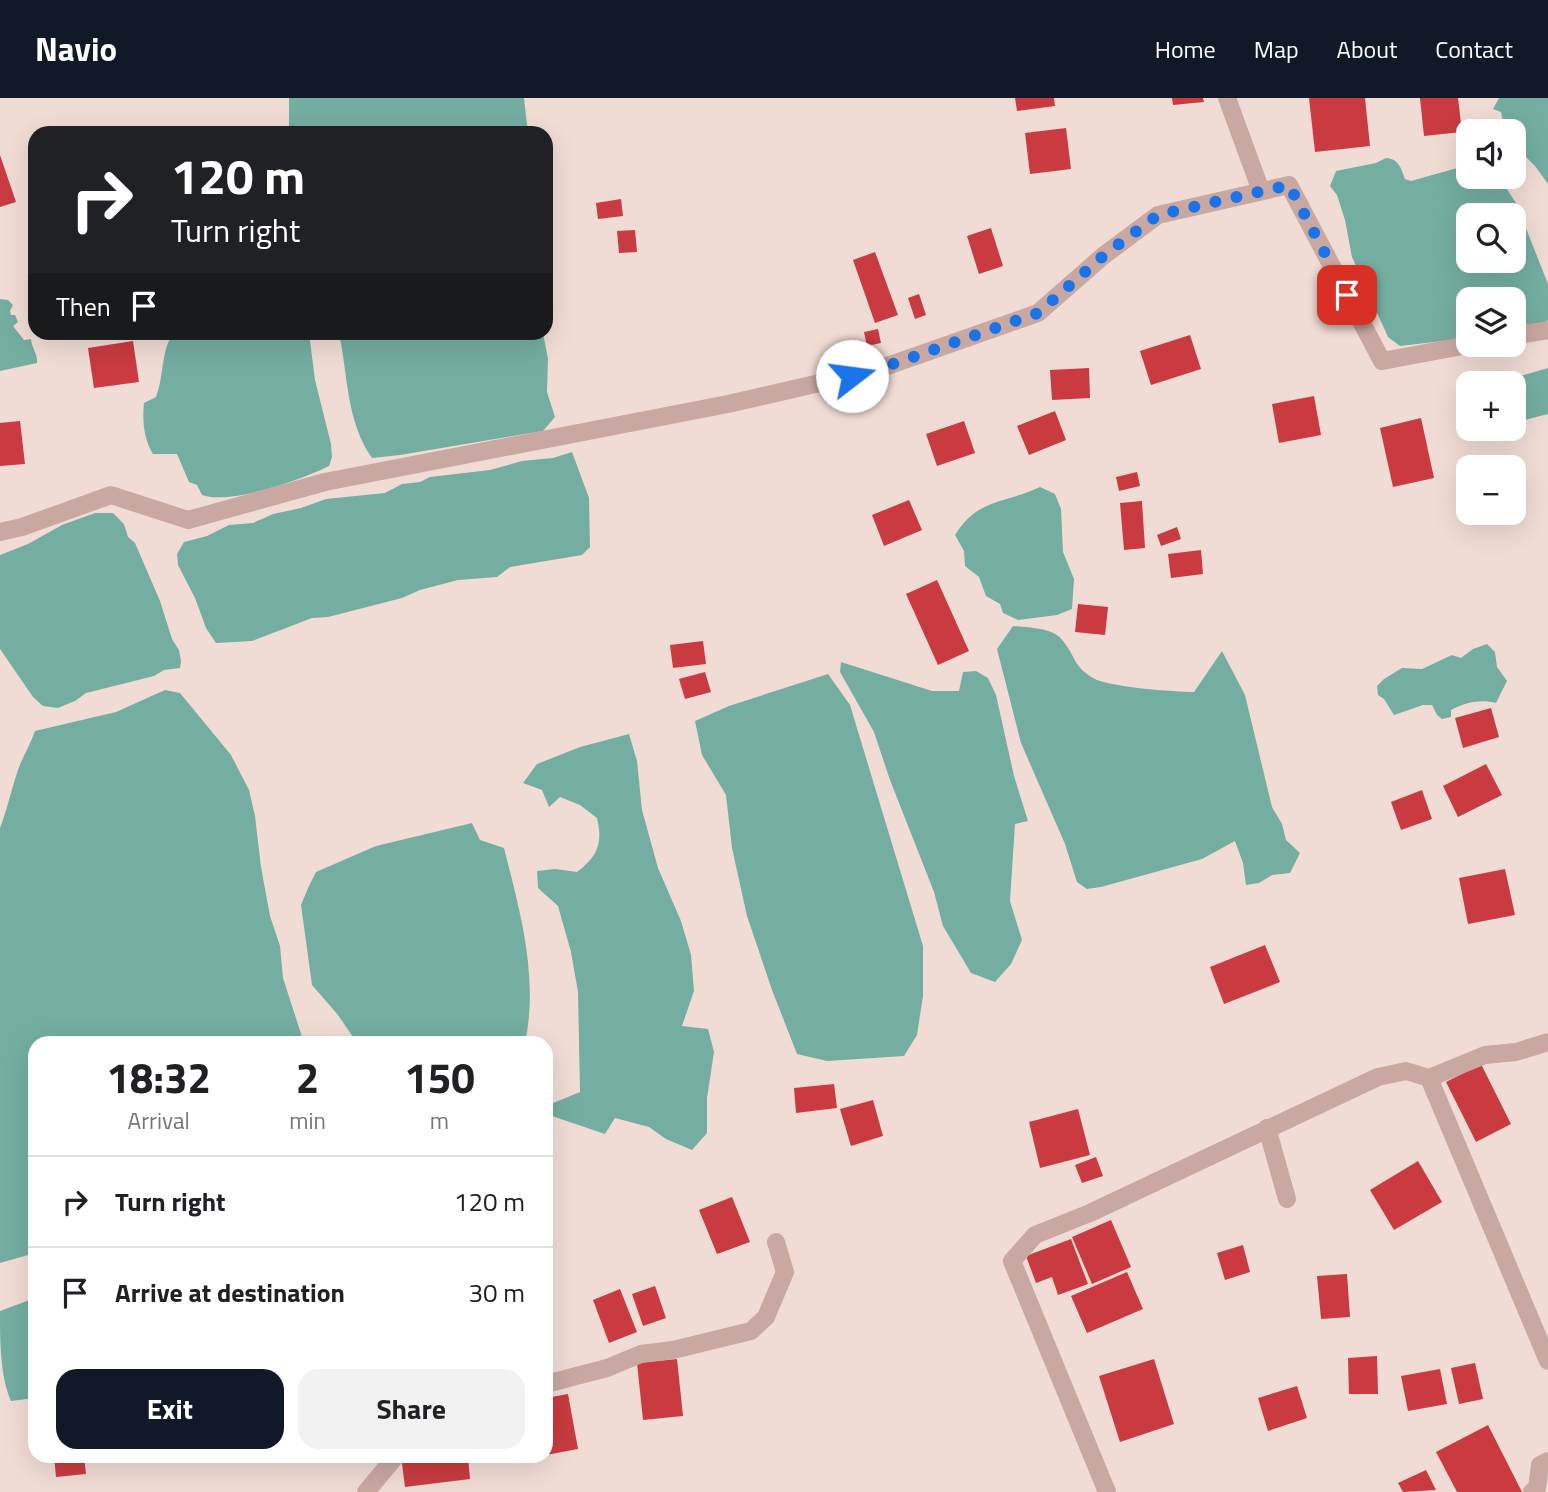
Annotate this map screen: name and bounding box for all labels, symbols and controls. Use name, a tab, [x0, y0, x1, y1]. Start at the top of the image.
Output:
text: Navio	[35, 24, 117, 74]
text: Home	[1155, 31, 1216, 67]
text: Map	[1254, 31, 1299, 67]
text: About	[1337, 31, 1397, 67]
text: Contact	[1435, 31, 1513, 67]
map controls	[1456, 119, 1526, 525]
button: sound	[1456, 119, 1526, 189]
text: 120 m	[171, 138, 305, 213]
icon: right	[56, 154, 147, 245]
button: search	[1456, 203, 1526, 273]
text: Turn right	[171, 206, 300, 254]
pin	[1317, 265, 1377, 325]
icon: arrive	[1328, 276, 1366, 314]
text: Then	[56, 287, 111, 326]
icon: arrive	[125, 287, 163, 325]
button: layers	[1456, 287, 1526, 357]
position arrow	[815, 339, 889, 413]
button: +	[1456, 371, 1526, 441]
button: −	[1456, 455, 1526, 525]
text: 18:32	[106, 1045, 211, 1109]
text: 2	[296, 1045, 319, 1109]
text: 150	[404, 1045, 475, 1109]
text: Arrival	[127, 1103, 190, 1138]
text: min	[289, 1103, 326, 1138]
text: m	[430, 1103, 449, 1138]
text: Turn right	[115, 1182, 226, 1221]
text: 120 m	[454, 1182, 525, 1221]
icon: right	[56, 1183, 94, 1221]
text: Arrive at destination	[115, 1273, 345, 1312]
text: 30 m	[468, 1273, 525, 1312]
icon: arrive	[56, 1274, 94, 1312]
button: Exit	[56, 1369, 284, 1449]
button: Share	[298, 1369, 525, 1449]

